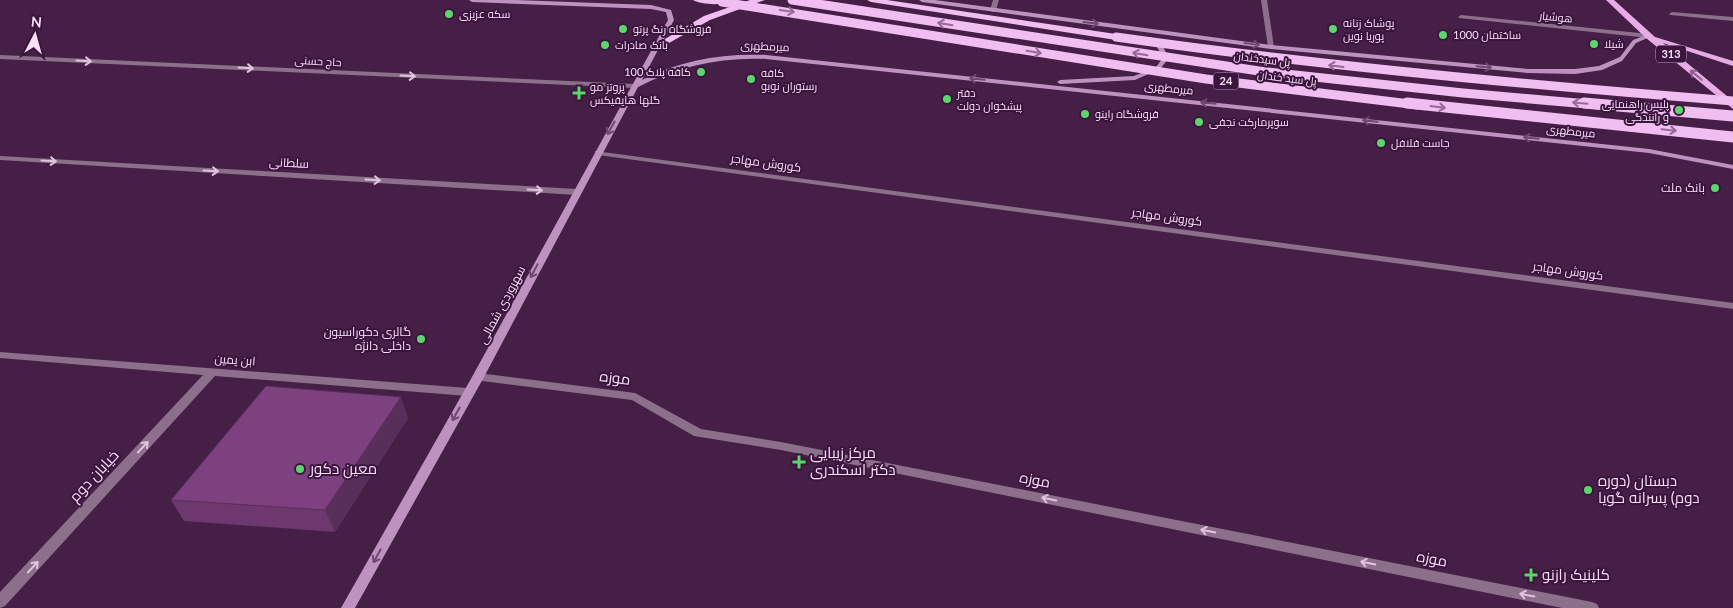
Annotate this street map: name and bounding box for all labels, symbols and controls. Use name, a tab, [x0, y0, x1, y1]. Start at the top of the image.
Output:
place label: سکه عزیزی	[459, 7, 510, 21]
one-way arrow	[779, 7, 795, 17]
marker: سکه عزیزی	[443, 8, 455, 20]
street label: هوشیار	[1538, 8, 1573, 26]
north arrow	[10, 10, 60, 60]
text: N	[30, 13, 43, 31]
place label: پوشاک زنانه پوریا نوین	[1343, 16, 1395, 43]
one-way arrow	[1083, 18, 1099, 28]
one-way arrow	[937, 19, 953, 29]
place label: فروشگاه رنگ پرتو	[633, 22, 712, 36]
marker: فروشگاه رنگ پرتو	[617, 23, 629, 35]
marker: پوشاک زنانه پوریا نوین	[1327, 23, 1339, 35]
place label: ساختمان 1000	[1453, 28, 1521, 42]
marker: ساختمان 1000	[1437, 29, 1449, 41]
place label: شیلا	[1604, 37, 1624, 50]
place label: بانک صادرات	[615, 38, 668, 52]
street label: میرمطهری	[740, 38, 790, 54]
marker: شیلا	[1588, 38, 1600, 50]
marker: بانک صادرات	[599, 39, 611, 51]
one-way arrow	[1244, 40, 1260, 50]
road number: 313	[1656, 46, 1686, 62]
one-way arrow	[1026, 47, 1042, 57]
one-way arrow	[1132, 49, 1148, 59]
street label: پل سیدخندان	[1233, 49, 1291, 69]
street label: حاج حسنی	[294, 53, 342, 70]
one-way arrow	[75, 56, 91, 66]
one-way arrow	[1328, 61, 1344, 71]
one-way arrow	[1475, 62, 1491, 72]
one-way arrow	[238, 64, 254, 73]
place label: کافه پلاک 100	[624, 65, 691, 79]
marker: کافه پلاک 100	[695, 66, 707, 78]
place label: کافه رستوران نوبو	[761, 66, 817, 93]
street label: پل سید خندان	[1256, 67, 1318, 89]
one-way arrow	[1689, 70, 1702, 81]
one-way arrow	[400, 71, 416, 80]
road number: 24	[1214, 72, 1238, 90]
marker: کافه رستوران نوبو	[745, 73, 757, 85]
one-way arrow	[969, 74, 985, 84]
street label: میرمطهری	[1144, 78, 1194, 98]
place label: پروتز مو گلها هایفیکس	[590, 80, 660, 107]
marker: پروتز مو گلها هایفیکس	[572, 86, 586, 100]
place label: دفتر پیشخوان دولت	[956, 86, 1022, 113]
marker: دفتر پیشخوان دولت	[941, 93, 953, 105]
place label: پلیس راهنمایی و رانندگی	[1602, 97, 1669, 124]
one-way arrow	[1200, 98, 1216, 108]
one-way arrow	[1572, 99, 1588, 108]
one-way arrow	[1429, 102, 1445, 112]
marker: پلیس راهنمایی و رانندگی	[1673, 104, 1685, 116]
place label: فروشگاه راینو	[1095, 107, 1159, 121]
marker: فروشگاه راینو	[1079, 108, 1091, 120]
place label: سوپرمارکت نجفی	[1209, 115, 1289, 129]
marker: سوپرمارکت نجفی	[1193, 116, 1205, 128]
one-way arrow	[1362, 116, 1378, 126]
one-way arrow	[606, 121, 616, 135]
street label: میرمطهری	[1546, 121, 1596, 141]
one-way arrow	[1661, 125, 1677, 135]
one-way arrow	[1524, 133, 1540, 143]
place label: جاست فلافل	[1391, 136, 1450, 150]
marker: جاست فلافل	[1375, 137, 1387, 149]
street label: کوروش مهاجر	[729, 150, 802, 175]
street label: سلطانی	[269, 154, 309, 171]
one-way arrow	[40, 157, 56, 166]
one-way arrow	[203, 166, 219, 175]
one-way arrow	[365, 176, 381, 185]
place label: بانک ملت	[1661, 180, 1705, 195]
marker: بانک ملت	[1709, 182, 1721, 194]
one-way arrow	[527, 185, 543, 194]
street label: کوروش مهاجر	[1130, 204, 1203, 229]
street label: کوروش مهاجر	[1531, 258, 1604, 283]
street label: سهروردی شمالی	[475, 263, 528, 346]
one-way arrow	[529, 264, 539, 279]
place label: گالری دکوراسیون داخلی دانژه	[324, 324, 411, 353]
marker: گالری دکوراسیون داخلی دانژه	[415, 333, 427, 345]
street label: ابن یمین	[214, 351, 256, 368]
street label: موزه	[599, 366, 632, 389]
one-way arrow	[451, 406, 460, 421]
one-way arrow	[137, 440, 149, 453]
place label: مرکز زیبایی دکتر اسکندری	[810, 443, 896, 480]
street label: خیابان دوم	[65, 446, 123, 506]
marker: مرکز زیبایی دکتر اسکندری	[792, 455, 806, 469]
place label: معین دکور	[309, 459, 377, 479]
marker: معین دکور	[294, 463, 306, 475]
street label: موزه	[1018, 467, 1052, 492]
place label: دبستان (دوره دوم) پسرانه گویا	[1598, 471, 1700, 508]
marker: دبستان (دوره دوم) پسرانه گویا	[1582, 484, 1594, 496]
one-way arrow	[1041, 494, 1057, 503]
one-way arrow	[1201, 526, 1217, 535]
street label: موزه	[1415, 546, 1449, 571]
one-way arrow	[372, 548, 382, 563]
one-way arrow	[1360, 558, 1376, 567]
one-way arrow	[27, 560, 39, 573]
place label: کلینیک رازنو	[1542, 565, 1610, 584]
marker: کلینیک رازنو	[1524, 568, 1538, 582]
one-way arrow	[1519, 590, 1535, 599]

